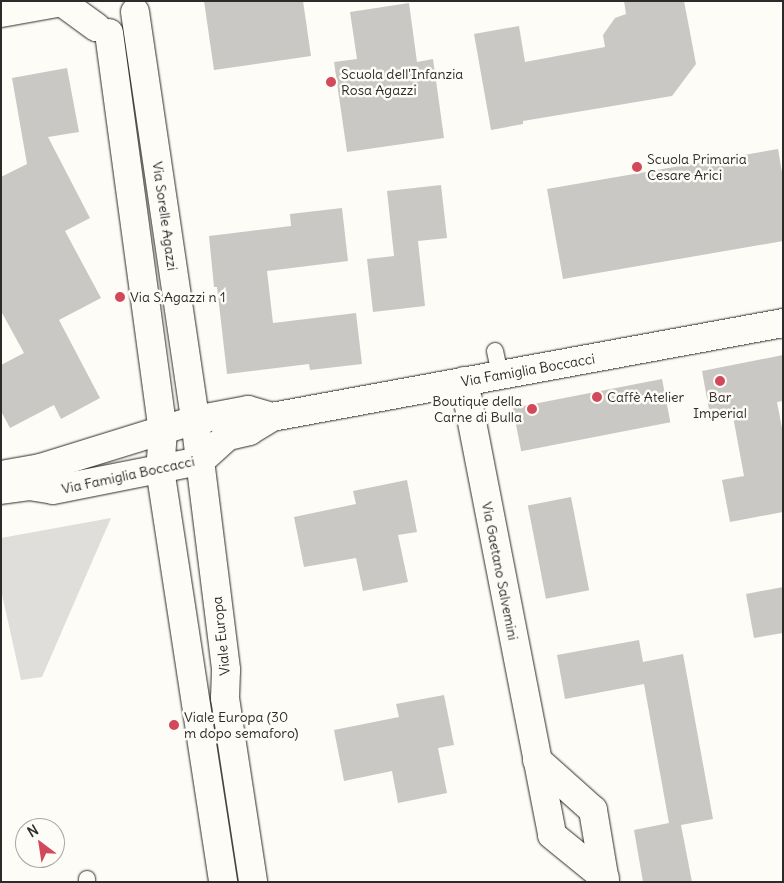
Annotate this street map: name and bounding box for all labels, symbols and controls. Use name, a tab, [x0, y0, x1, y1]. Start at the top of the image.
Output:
place label: Scuola dell'Infanzia Rosa Agazzi	[341, 66, 463, 98]
marker: Scuola dell'Infanzia Rosa Agazzi	[325, 76, 337, 88]
place label: Scuola Primaria Cesare Arici	[647, 151, 747, 184]
street label: Via Sorelle Agazzi	[149, 160, 181, 272]
marker: Scuola Primaria Cesare Arici	[631, 161, 643, 173]
place label: Via S.Agazzi n 1	[130, 289, 226, 305]
marker: Via S.Agazzi n 1	[114, 291, 126, 303]
street label: Via Famiglia Boccacci	[460, 350, 596, 390]
marker: Bar Imperial	[714, 375, 726, 387]
place label: Caffè Atelier	[607, 389, 684, 405]
place label: Bar Imperial	[693, 389, 747, 422]
marker: Caffè Atelier	[591, 391, 603, 403]
place label: Boutique della Carne di Bulla	[432, 393, 522, 426]
marker: Boutique della Carne di Bulla	[526, 403, 538, 415]
street label: Via Famiglia Boccacci	[60, 453, 196, 497]
street label: Via Gaetano Salvemini	[478, 500, 522, 642]
street label: Viale Europa	[208, 596, 234, 676]
place label: Viale Europa (30 m dopo semaforo)	[184, 709, 299, 742]
marker: Viale Europa (30 m dopo semaforo)	[168, 719, 180, 731]
north arrow	[15, 818, 65, 868]
text: N	[24, 821, 42, 841]

